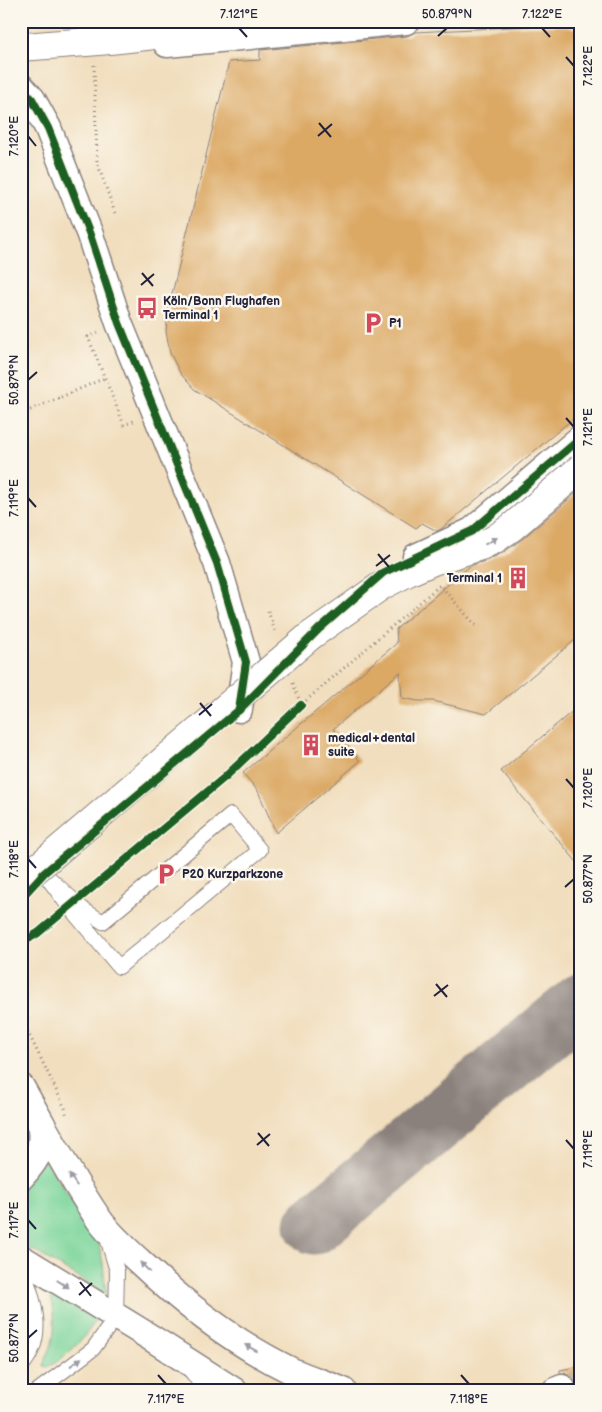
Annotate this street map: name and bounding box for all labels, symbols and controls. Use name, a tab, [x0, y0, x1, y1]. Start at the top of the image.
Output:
text: 7.121°E	[220, 7, 258, 22]
text: 50.879°N	[422, 7, 472, 22]
text: 7.122°E	[522, 7, 562, 22]
text: 7.122°E	[581, 46, 596, 86]
text: 7.120°E	[7, 116, 22, 156]
place label: Köln/Bonn Flughafen Terminal 1	[163, 294, 280, 323]
bus stop icon: Köln/Bonn Flughafen Terminal 1	[134, 295, 160, 321]
parking icon: P1	[360, 310, 386, 336]
place label: P1	[389, 316, 402, 331]
text: 50.879°N	[7, 355, 22, 405]
text: 7.121°E	[581, 408, 596, 446]
text: 7.119°E	[7, 479, 22, 517]
one-way arrow	[484, 537, 498, 545]
building icon: Terminal 1	[505, 565, 531, 591]
place label: Terminal 1	[447, 571, 502, 586]
place label: medical+dental suite	[328, 731, 415, 760]
building icon: medical+dental suite	[298, 732, 324, 758]
text: 7.120°E	[581, 768, 596, 808]
text: 7.118°E	[7, 840, 22, 878]
text: 50.877°N	[581, 854, 596, 904]
parking icon: P20 Kurzparkzone	[153, 861, 179, 887]
place label: P20 Kurzparkzone	[182, 867, 283, 882]
text: 7.119°E	[581, 1130, 596, 1168]
one-way arrow	[69, 1174, 78, 1187]
text: 7.117°E	[7, 1201, 22, 1238]
one-way arrow	[139, 1261, 151, 1273]
one-way arrow	[56, 1279, 69, 1288]
text: 50.877°N	[7, 1313, 22, 1363]
one-way arrow	[244, 1344, 258, 1352]
one-way arrow	[69, 1357, 83, 1367]
text: 7.117°E	[148, 1392, 185, 1407]
text: 7.118°E	[450, 1392, 488, 1407]

